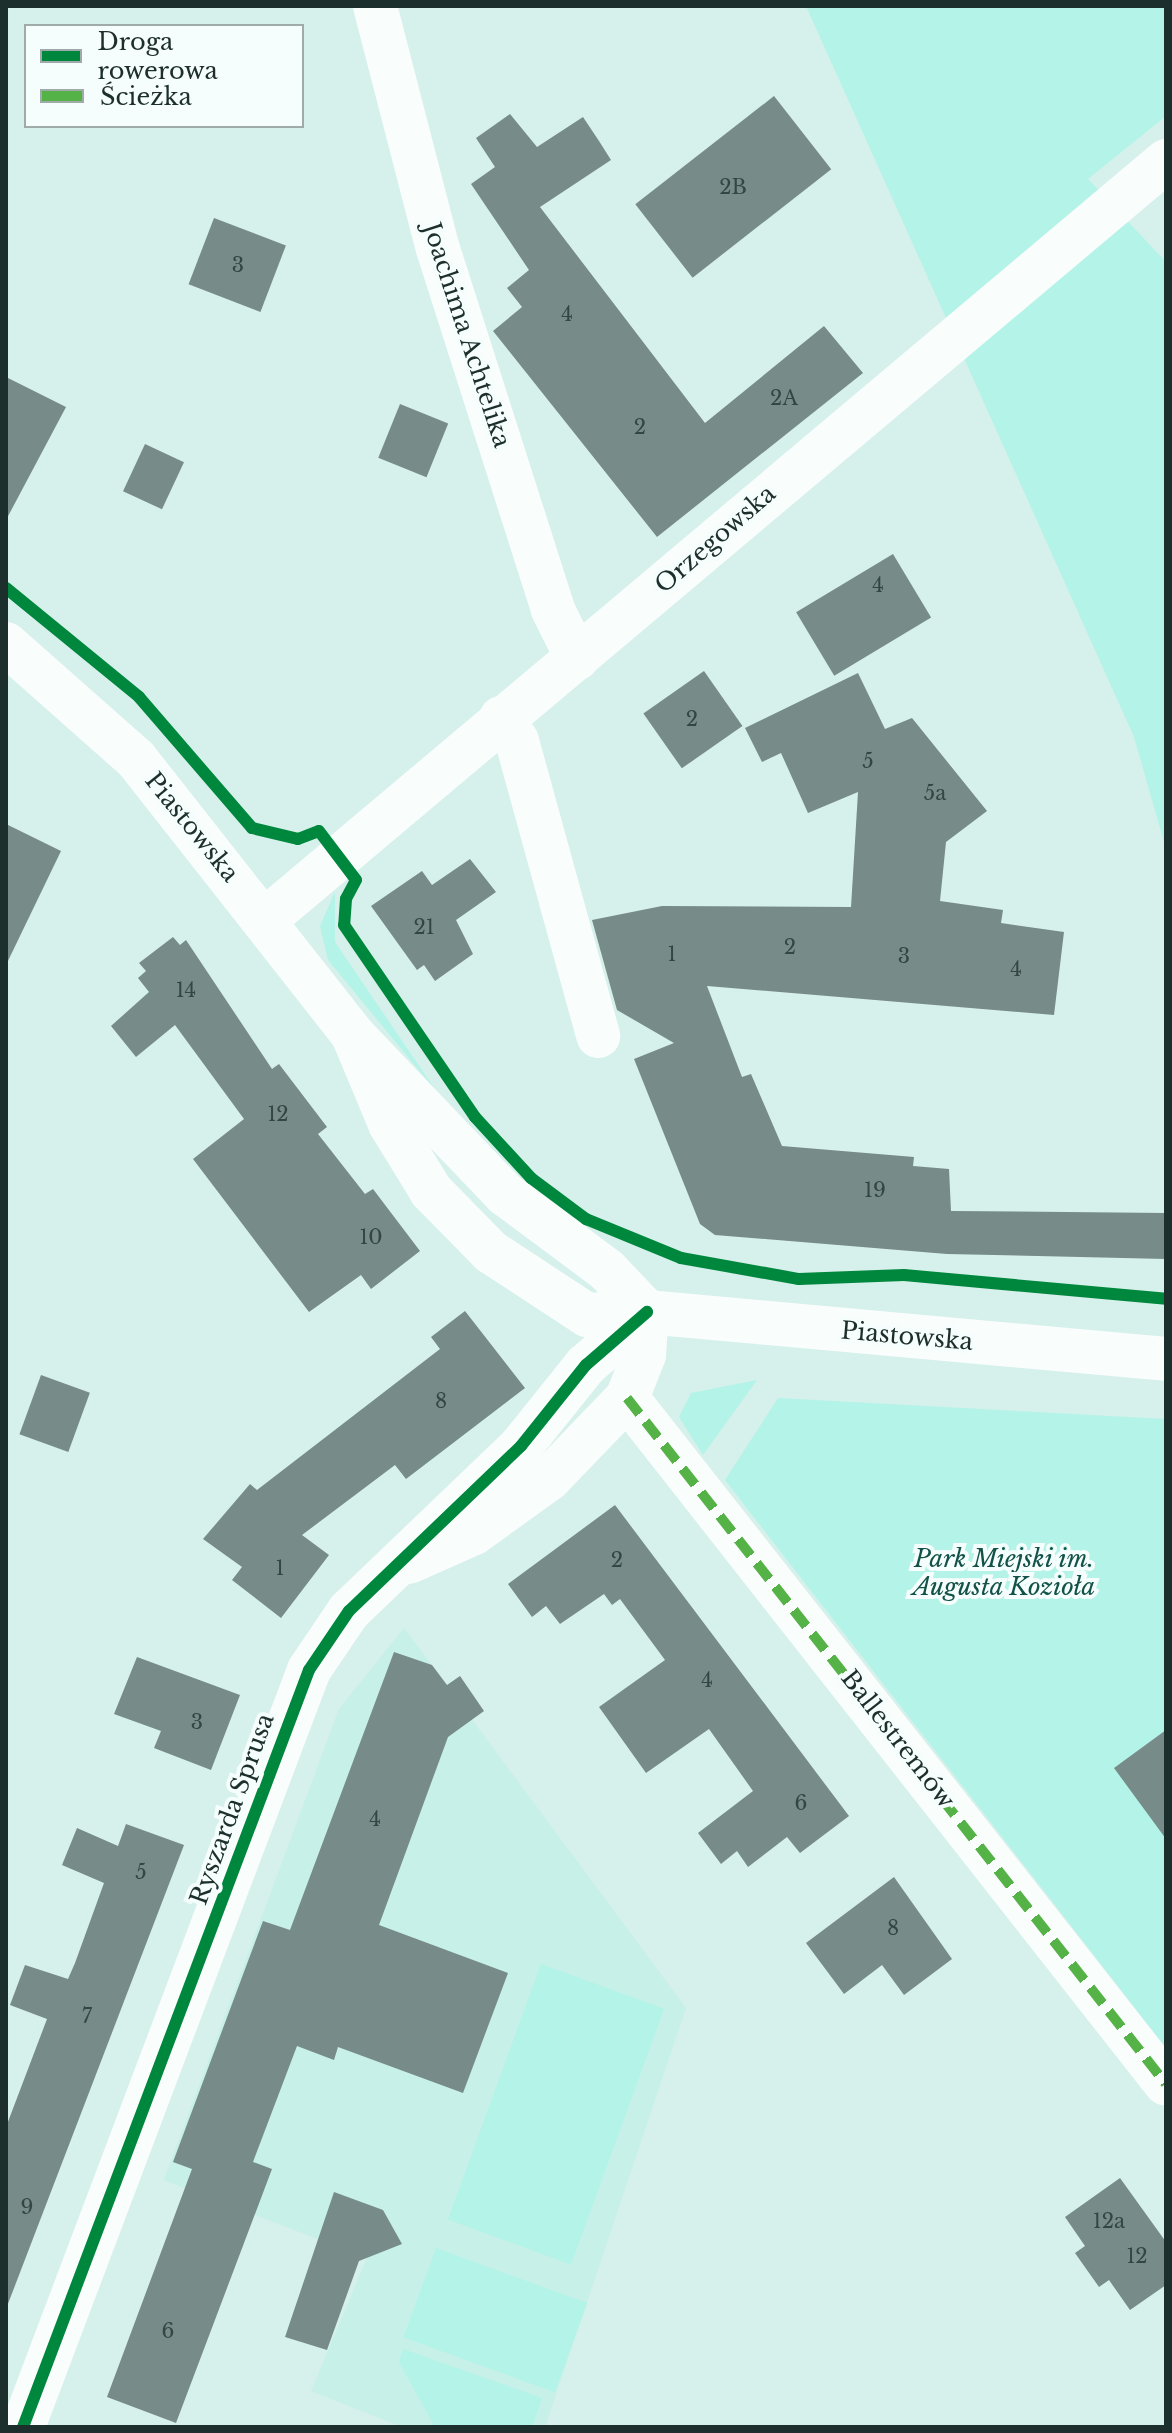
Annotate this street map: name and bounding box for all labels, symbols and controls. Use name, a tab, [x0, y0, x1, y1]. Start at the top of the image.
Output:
legend	[24, 24, 304, 128]
text: Droga rowerowa	[98, 27, 218, 85]
text: Ścieżka	[100, 82, 192, 111]
house number: 2B	[719, 175, 747, 199]
street label: Joachima Achtelika	[417, 218, 517, 452]
house number: 3	[232, 253, 244, 277]
house number: 4	[561, 302, 573, 326]
house number: 2A	[770, 386, 798, 410]
house number: 2	[634, 415, 646, 439]
street label: Orzegowska	[649, 479, 781, 599]
house number: 4	[872, 573, 884, 597]
house number: 2	[686, 707, 698, 731]
house number: 5	[862, 749, 874, 773]
street label: Piastowska	[139, 767, 245, 887]
house number: 5a	[924, 781, 946, 805]
house number: 21	[413, 915, 435, 939]
house number: 2	[784, 935, 796, 959]
house number: 1	[668, 942, 676, 966]
house number: 3	[898, 944, 910, 968]
house number: 4	[1010, 957, 1022, 981]
house number: 14	[176, 978, 196, 1002]
house number: 12	[267, 1102, 289, 1126]
house number: 19	[864, 1178, 886, 1202]
house number: 10	[359, 1225, 383, 1249]
street label: Piastowska	[840, 1316, 974, 1356]
house number: 8	[435, 1389, 447, 1413]
park label: Park Miejski im. Augusta Kozioła	[912, 1545, 1096, 1601]
house number: 2	[611, 1548, 623, 1572]
house number: 1	[276, 1556, 284, 1580]
street label: Ballestremów	[835, 1664, 961, 1814]
house number: 4	[701, 1668, 713, 1692]
street label: Ryszarda Sprusa	[184, 1709, 280, 1909]
house number: 3	[191, 1710, 203, 1734]
house number: 6	[795, 1791, 807, 1815]
house number: 4	[369, 1807, 381, 1831]
house number: 5	[135, 1860, 147, 1884]
house number: 8	[887, 1916, 899, 1940]
house number: 7	[82, 2004, 92, 2028]
house number: 9	[21, 2195, 33, 2219]
house number: 12a	[1093, 2209, 1125, 2233]
house number: 12	[1126, 2244, 1148, 2268]
house number: 6	[162, 2319, 174, 2343]

